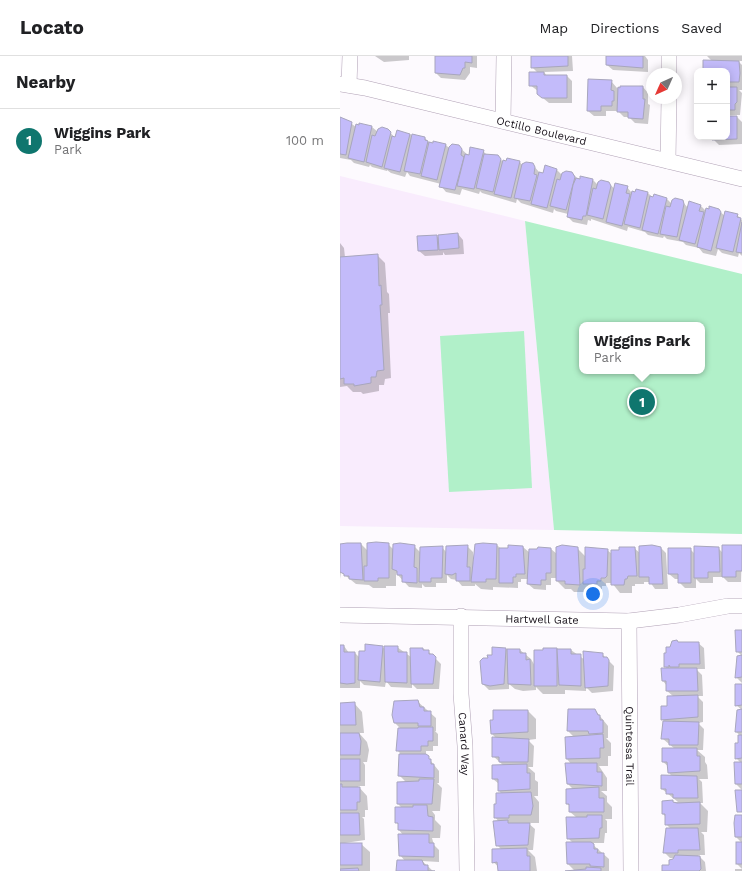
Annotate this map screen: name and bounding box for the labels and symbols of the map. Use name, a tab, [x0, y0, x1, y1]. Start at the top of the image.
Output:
north arrow	[646, 68, 682, 104]
street label: Octillo Boulevard	[495, 114, 588, 148]
pin: 1	[629, 387, 655, 417]
your location	[583, 584, 603, 604]
street label: Hartwell Gate	[505, 612, 579, 627]
street label: Quintessa Trail	[623, 706, 636, 786]
street label: Canard Way	[455, 712, 471, 776]

